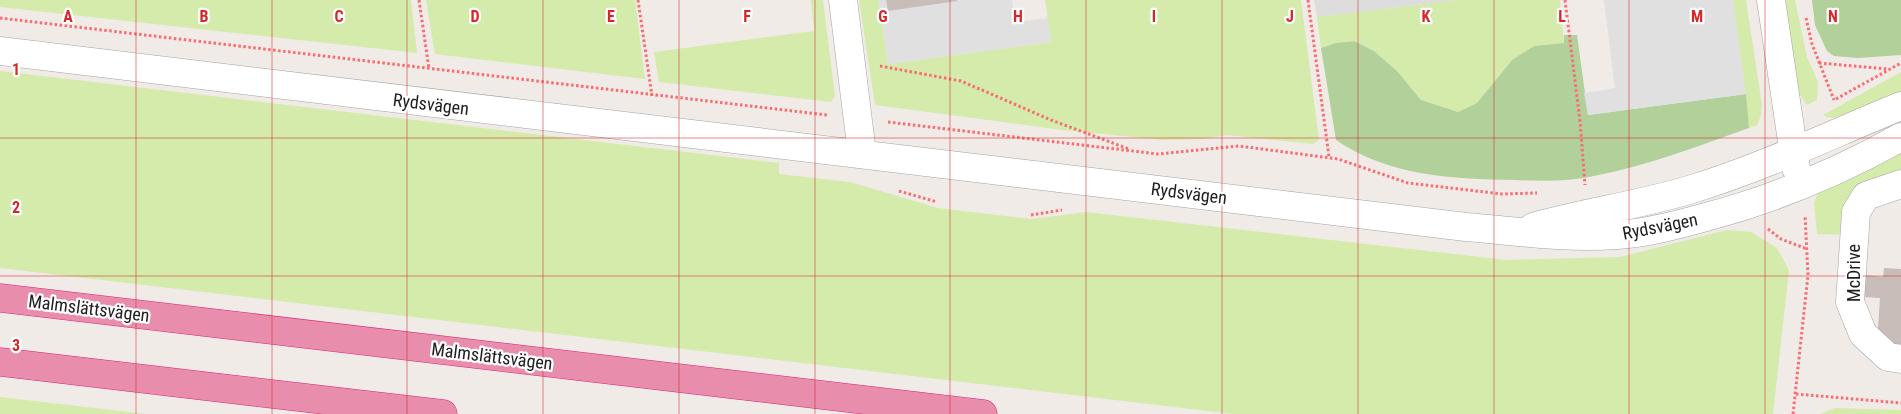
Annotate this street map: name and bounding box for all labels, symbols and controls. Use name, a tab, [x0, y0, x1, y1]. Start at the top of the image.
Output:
text: A	[63, 7, 73, 26]
text: B	[200, 7, 209, 26]
text: C	[334, 7, 344, 26]
text: D	[470, 7, 480, 26]
text: E	[607, 7, 615, 26]
text: F	[743, 7, 751, 26]
text: G	[878, 7, 888, 26]
text: H	[1013, 7, 1023, 26]
text: I	[1152, 7, 1156, 26]
text: J	[1286, 7, 1294, 26]
text: K	[1422, 7, 1431, 26]
text: L	[1558, 7, 1566, 26]
text: M	[1691, 7, 1703, 26]
text: N	[1828, 7, 1838, 26]
text: 1	[12, 60, 20, 79]
street label: Rydsvägen	[392, 89, 470, 119]
street label: Rydsvägen	[1150, 178, 1228, 208]
text: 2	[12, 198, 20, 217]
street label: Rydsvägen	[1621, 208, 1699, 244]
street label: McDrive	[1843, 244, 1864, 302]
street label: Malmslättsvägen	[27, 290, 151, 326]
text: 3	[12, 336, 20, 355]
street label: Malmslättsvägen	[430, 338, 554, 374]

